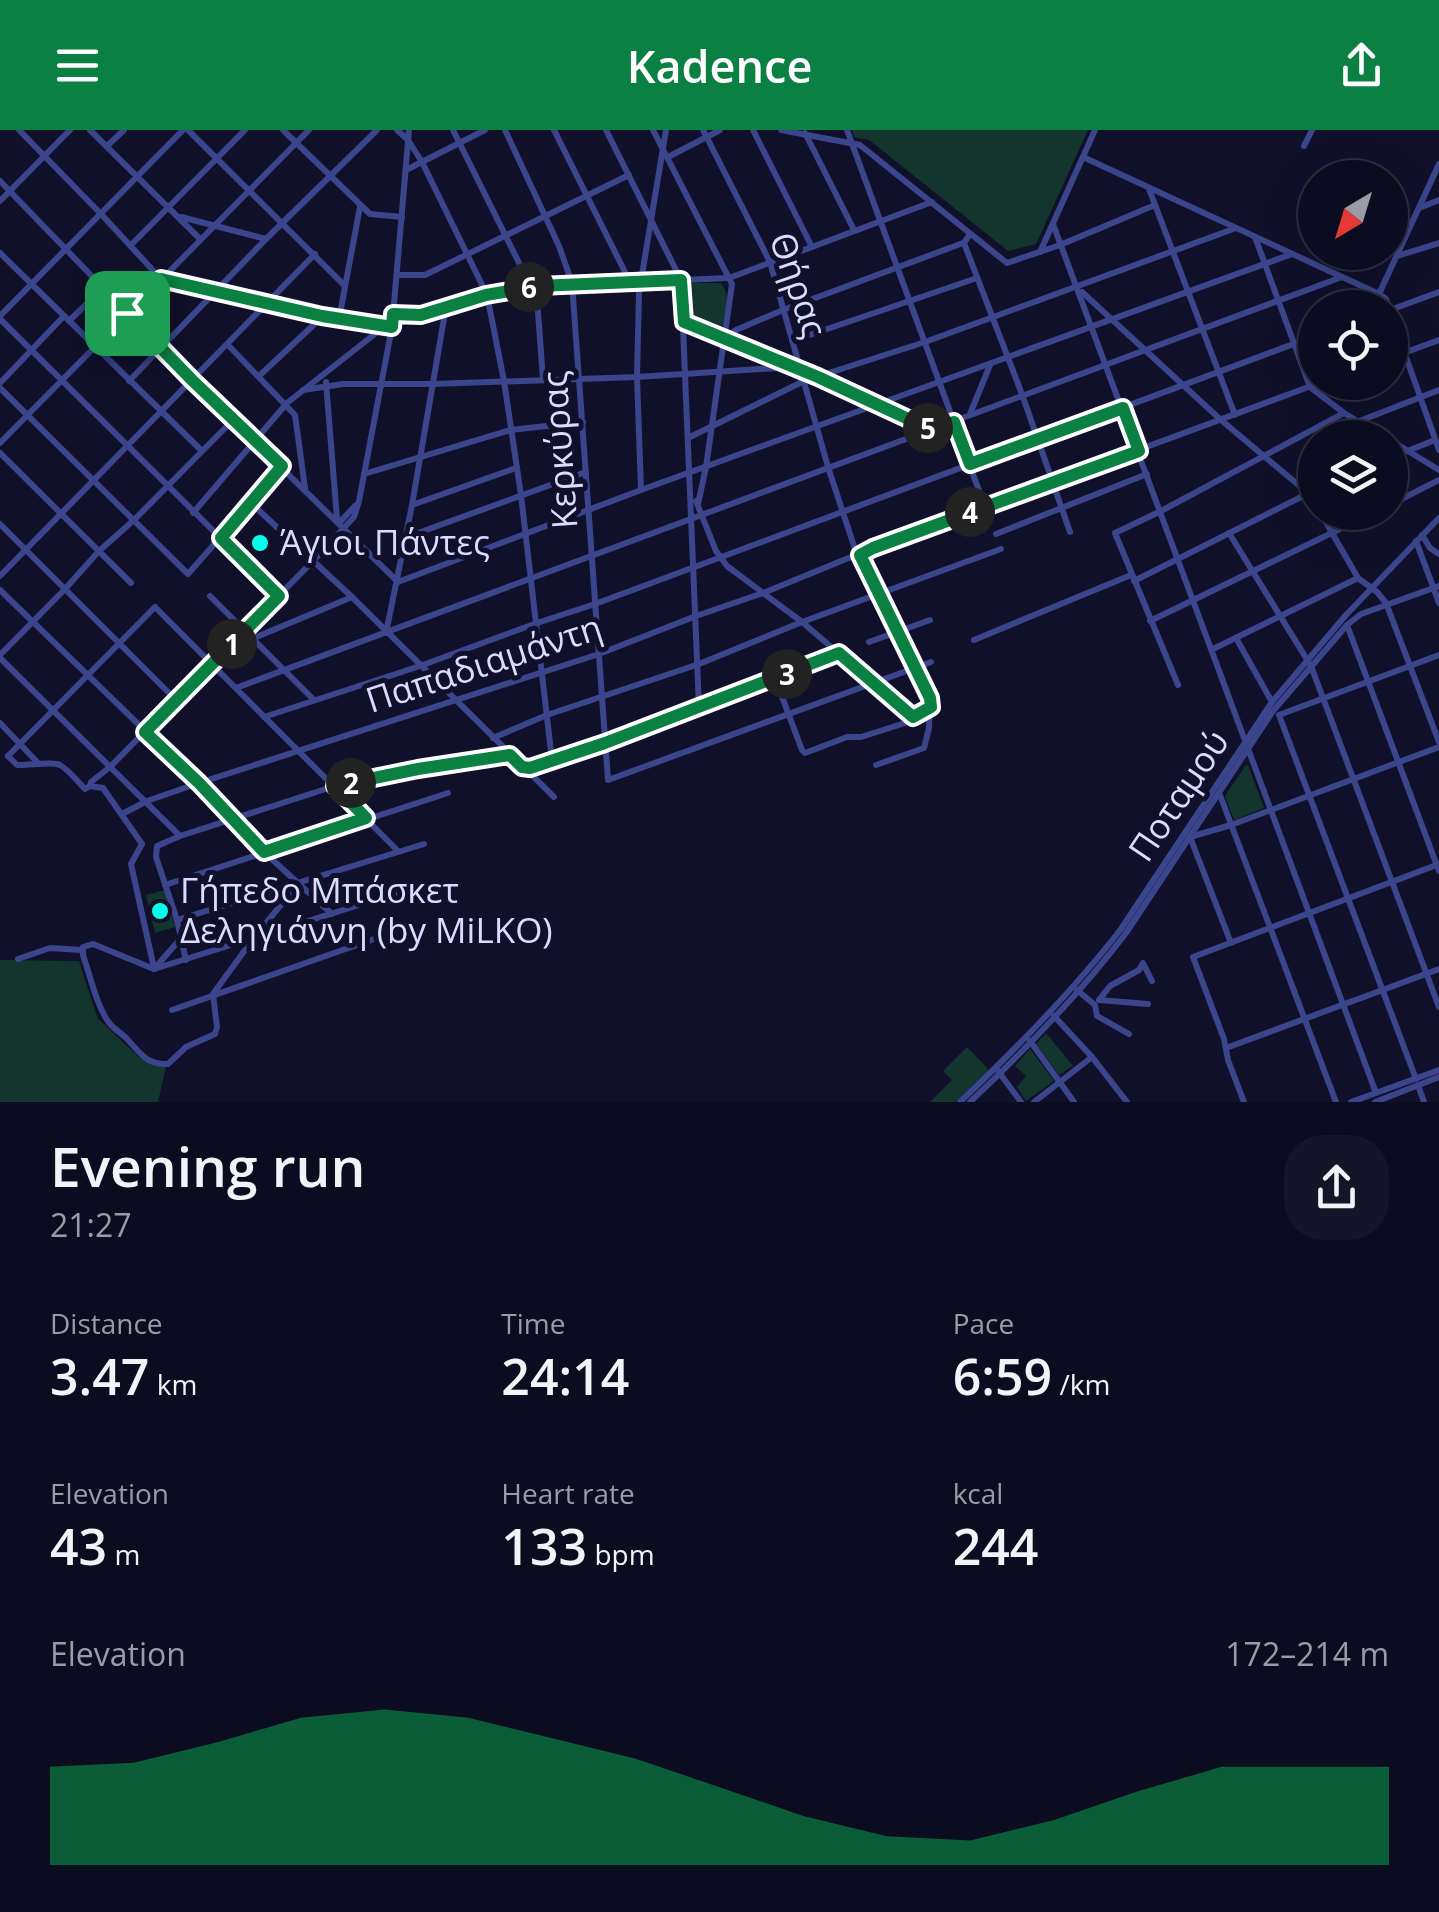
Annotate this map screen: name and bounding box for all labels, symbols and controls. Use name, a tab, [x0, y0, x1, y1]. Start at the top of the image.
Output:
text: Kadence	[627, 35, 812, 96]
icon: menu	[50, 38, 105, 93]
icon: share	[1334, 38, 1389, 93]
north arrow	[1298, 160, 1408, 270]
map controls	[1298, 160, 1408, 530]
street label: Θήρας	[760, 226, 839, 343]
pin: 6	[504, 262, 554, 312]
text: 6	[521, 268, 537, 306]
pin	[85, 271, 170, 356]
icon: arrive	[100, 286, 155, 341]
button: locate	[1298, 290, 1408, 400]
street label: Κερκύρας	[530, 370, 587, 531]
pin: 5	[903, 403, 953, 453]
text: 5	[920, 409, 936, 447]
button: layers	[1298, 420, 1408, 530]
pin: 4	[945, 487, 995, 537]
text: 4	[962, 493, 978, 531]
place label: Άγιοι Πάντες	[280, 518, 490, 565]
marker: Άγιοι Πάντες	[249, 532, 271, 554]
street label: Παπαδιαμάντη	[360, 602, 607, 723]
pin: 1	[207, 619, 257, 669]
text: 1	[224, 625, 240, 663]
pin: 3	[762, 649, 812, 699]
text: 3	[779, 655, 795, 693]
street label: Ποταμού	[1117, 720, 1239, 870]
pin: 2	[326, 758, 376, 808]
text: 2	[343, 764, 359, 802]
place label: Γήπεδο Μπάσκετ Δεληγιάννη (by MiLKO)	[180, 866, 553, 953]
marker: Γήπεδο Μπάσκετ Δεληγιάννη (by MiLKO)	[149, 900, 171, 922]
text: Evening run	[50, 1128, 365, 1203]
button: share	[1284, 1135, 1389, 1240]
text: 21:27	[50, 1203, 132, 1246]
text: Distance	[50, 1304, 163, 1342]
text: Time	[501, 1304, 565, 1342]
text: Pace	[953, 1304, 1014, 1342]
text: 3.47	[50, 1342, 149, 1410]
text: 24:14	[501, 1342, 629, 1410]
text: 6:59	[953, 1342, 1052, 1410]
text: km	[149, 1365, 197, 1403]
text: /km	[1052, 1365, 1110, 1403]
text: Elevation	[50, 1474, 169, 1512]
text: Heart rate	[501, 1474, 635, 1512]
text: kcal	[953, 1474, 1003, 1512]
text: 43	[50, 1512, 107, 1580]
text: 133	[501, 1512, 587, 1580]
text: 244	[953, 1512, 1038, 1580]
text: m	[107, 1535, 140, 1573]
text: bpm	[587, 1535, 655, 1573]
text: Elevation	[50, 1632, 186, 1675]
text: 172–214 m	[1225, 1632, 1389, 1675]

